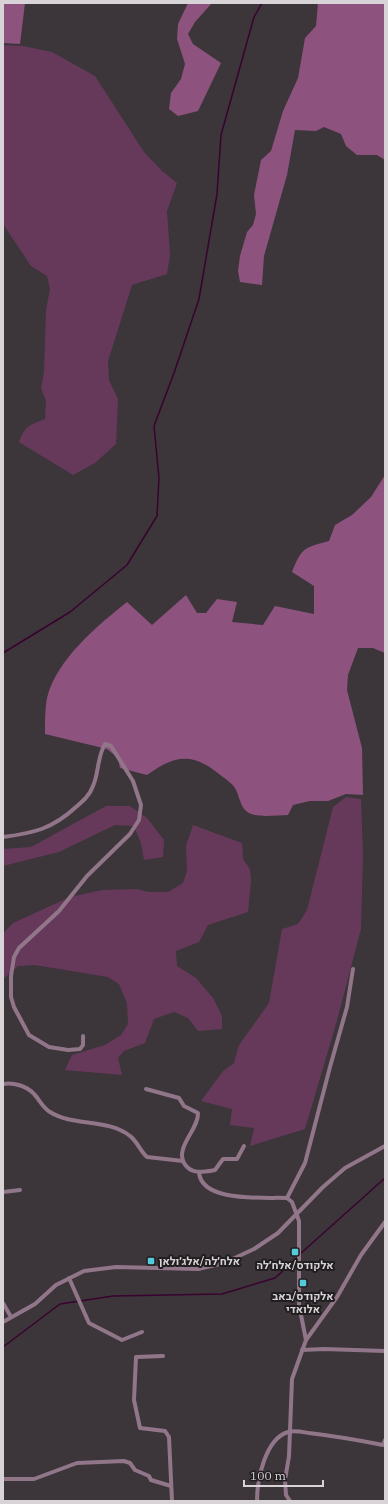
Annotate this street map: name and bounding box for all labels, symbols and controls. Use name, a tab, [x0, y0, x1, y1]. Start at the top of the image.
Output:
marker: אלקודס/אלח׳לה	[290, 1247, 300, 1257]
place label: אלח׳לה/אלג׳ולאן	[159, 1254, 240, 1268]
marker: אלח׳לה/אלג׳ולאן	[146, 1256, 156, 1266]
place label: אלקודס/אלח׳לה	[256, 1258, 334, 1272]
marker: אלקודס/באב אלואדי	[298, 1278, 308, 1288]
place label: אלקודס/באב אלואדי	[272, 1289, 334, 1316]
scale bar	[244, 1462, 323, 1488]
text: 100 m	[250, 1468, 286, 1483]

